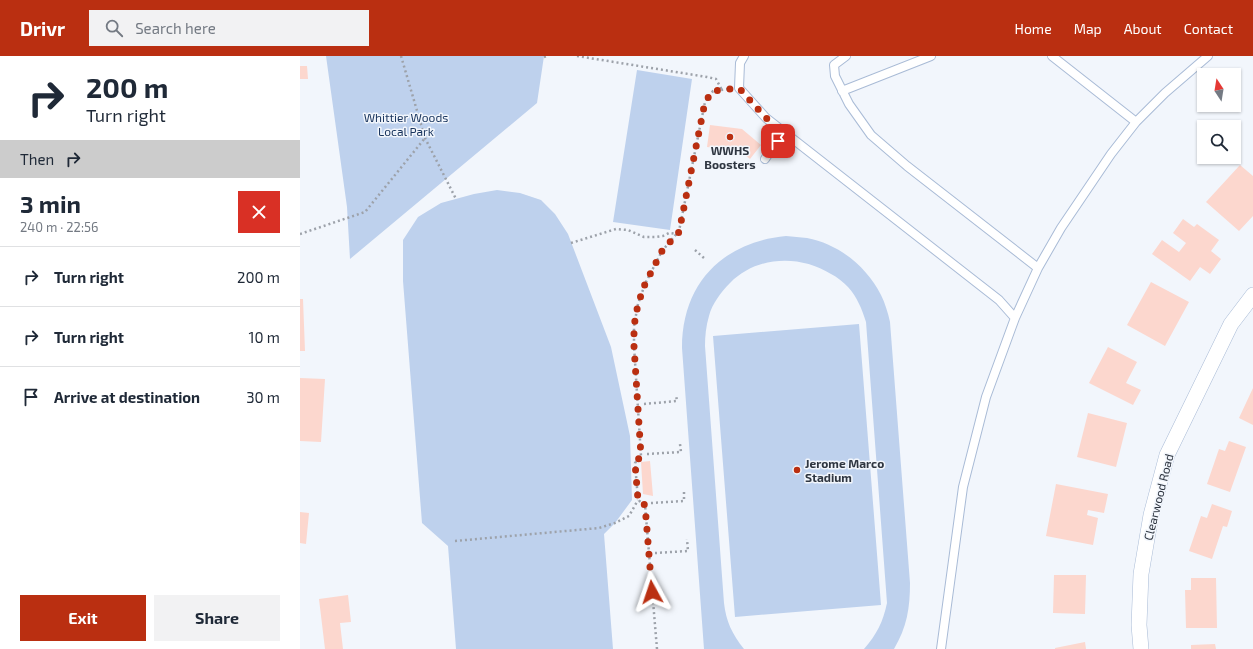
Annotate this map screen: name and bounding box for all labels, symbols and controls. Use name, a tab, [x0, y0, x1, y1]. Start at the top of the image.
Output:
search box	[89, 10, 369, 46]
text: Drivr	[20, 17, 65, 40]
icon: search	[103, 17, 125, 39]
text: Search here	[135, 19, 216, 37]
text: Home	[1015, 20, 1052, 37]
text: Map	[1074, 20, 1102, 37]
text: About	[1124, 20, 1162, 37]
text: Contact	[1184, 20, 1233, 37]
north arrow	[1197, 68, 1241, 112]
map controls	[1197, 68, 1241, 164]
text: 200 m	[86, 70, 168, 104]
icon: right	[20, 72, 72, 124]
text: Turn right	[86, 104, 166, 126]
park label: Whittier Woods Local Park	[364, 110, 448, 138]
button: search	[1197, 120, 1241, 164]
pin	[761, 124, 795, 158]
icon: arrive	[767, 130, 789, 152]
marker: WWHS Boosters	[725, 132, 735, 142]
place label: WWHS Boosters	[704, 143, 756, 171]
icon: right	[62, 148, 84, 170]
text: Then	[20, 150, 54, 168]
text: 3 min	[20, 189, 81, 218]
button: close	[238, 191, 280, 233]
text: 240 m · 22:56	[20, 219, 98, 235]
icon: right	[20, 266, 42, 288]
text: Turn right	[54, 268, 124, 286]
text: 200 m	[237, 268, 280, 286]
icon: right	[20, 326, 42, 348]
text: Turn right	[54, 328, 124, 346]
text: 10 m	[248, 328, 280, 346]
icon: arrive	[20, 386, 42, 408]
text: Arrive at destination	[54, 388, 200, 406]
text: 30 m	[246, 388, 280, 406]
street label: Clearwood Road	[1140, 452, 1176, 542]
place label: Jerome Marco Stadium	[805, 456, 884, 484]
marker: Jerome Marco Stadium	[792, 465, 802, 475]
position arrow	[631, 571, 673, 613]
button: Exit	[20, 595, 146, 641]
button: Share	[154, 595, 280, 641]

